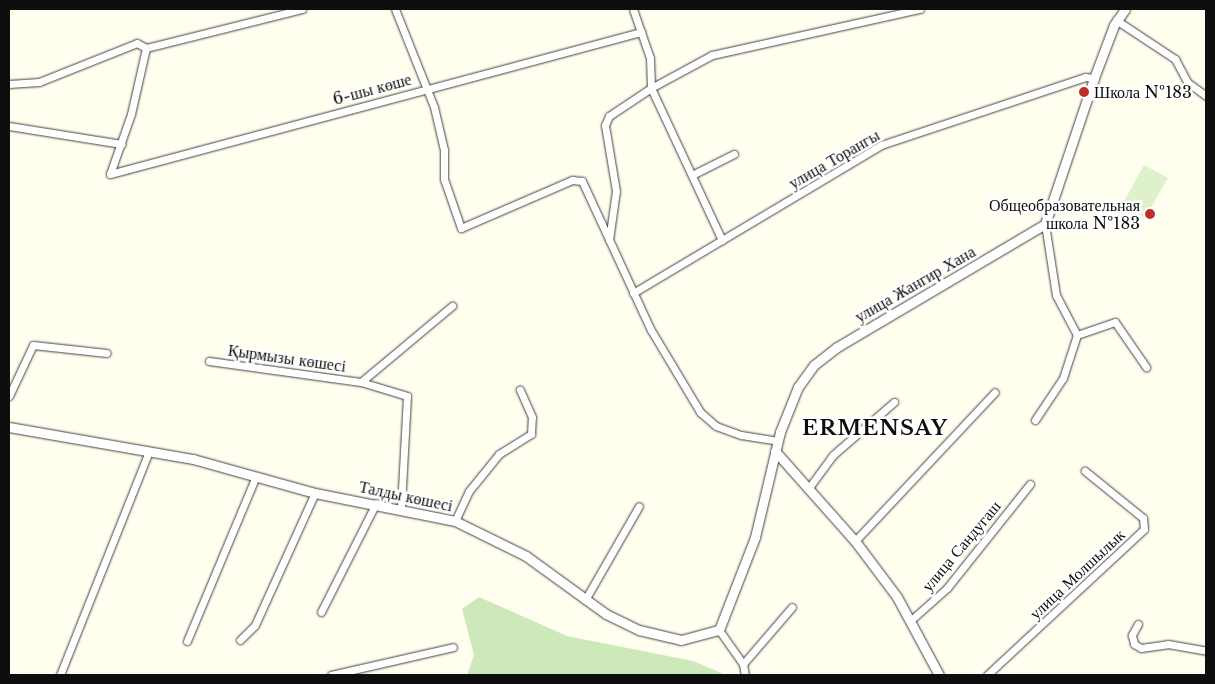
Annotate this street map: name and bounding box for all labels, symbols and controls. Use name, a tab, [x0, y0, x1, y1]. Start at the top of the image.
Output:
street label: 6-шы көше	[331, 69, 413, 109]
place label: Школа №183	[1094, 82, 1192, 102]
marker: Школа №183	[1078, 86, 1090, 98]
street label: улица Торангы	[785, 125, 883, 193]
place label: Общеобразовательная школа №183	[989, 195, 1140, 233]
marker: Общеобразовательная школа №183	[1144, 208, 1156, 220]
street label: улица Жангир Хана	[851, 242, 979, 326]
street label: Қырмызы көшесі	[227, 340, 347, 376]
district label: ERMENSAY	[801, 415, 949, 441]
street label: Талды көшесі	[357, 477, 455, 515]
street label: улица Сандугаш	[917, 497, 1005, 595]
street label: улица Молшылык	[1025, 525, 1129, 623]

